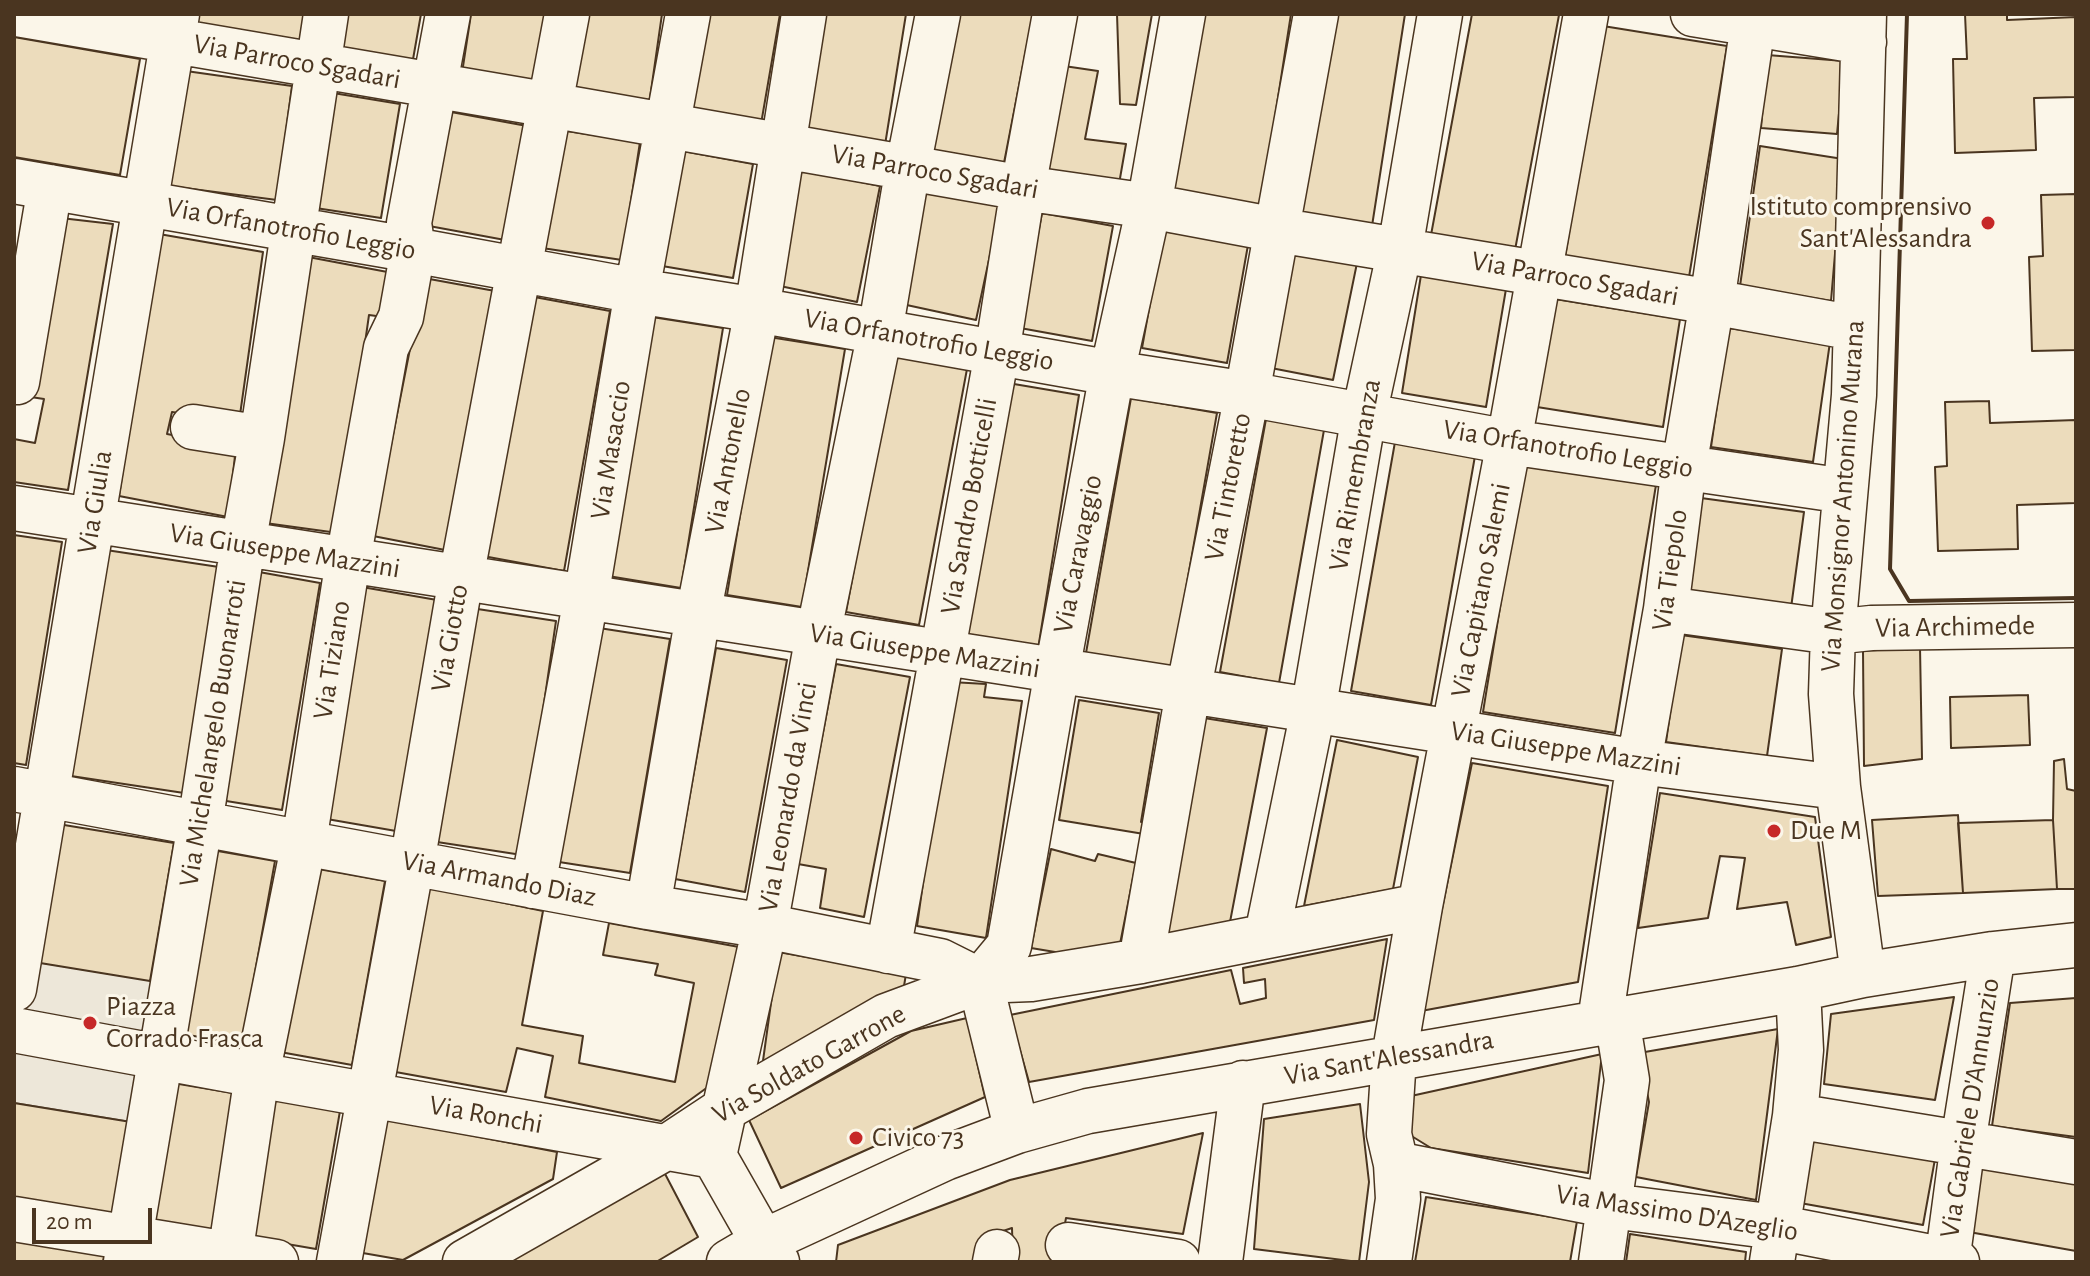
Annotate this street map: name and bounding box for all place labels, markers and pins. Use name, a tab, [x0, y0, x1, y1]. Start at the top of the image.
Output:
place label: Istituto comprensivo Sant'Alessandra	[1750, 190, 1972, 256]
marker: Istituto comprensivo Sant'Alessandra	[1979, 214, 1997, 232]
place label: Due M	[1790, 814, 1862, 848]
marker: Due M	[1765, 822, 1783, 840]
place label: Piazza Corrado Frasca	[106, 990, 264, 1056]
marker: Piazza Corrado Frasca	[81, 1014, 99, 1032]
place label: Civico 73	[872, 1121, 964, 1155]
marker: Civico 73	[847, 1129, 865, 1147]

